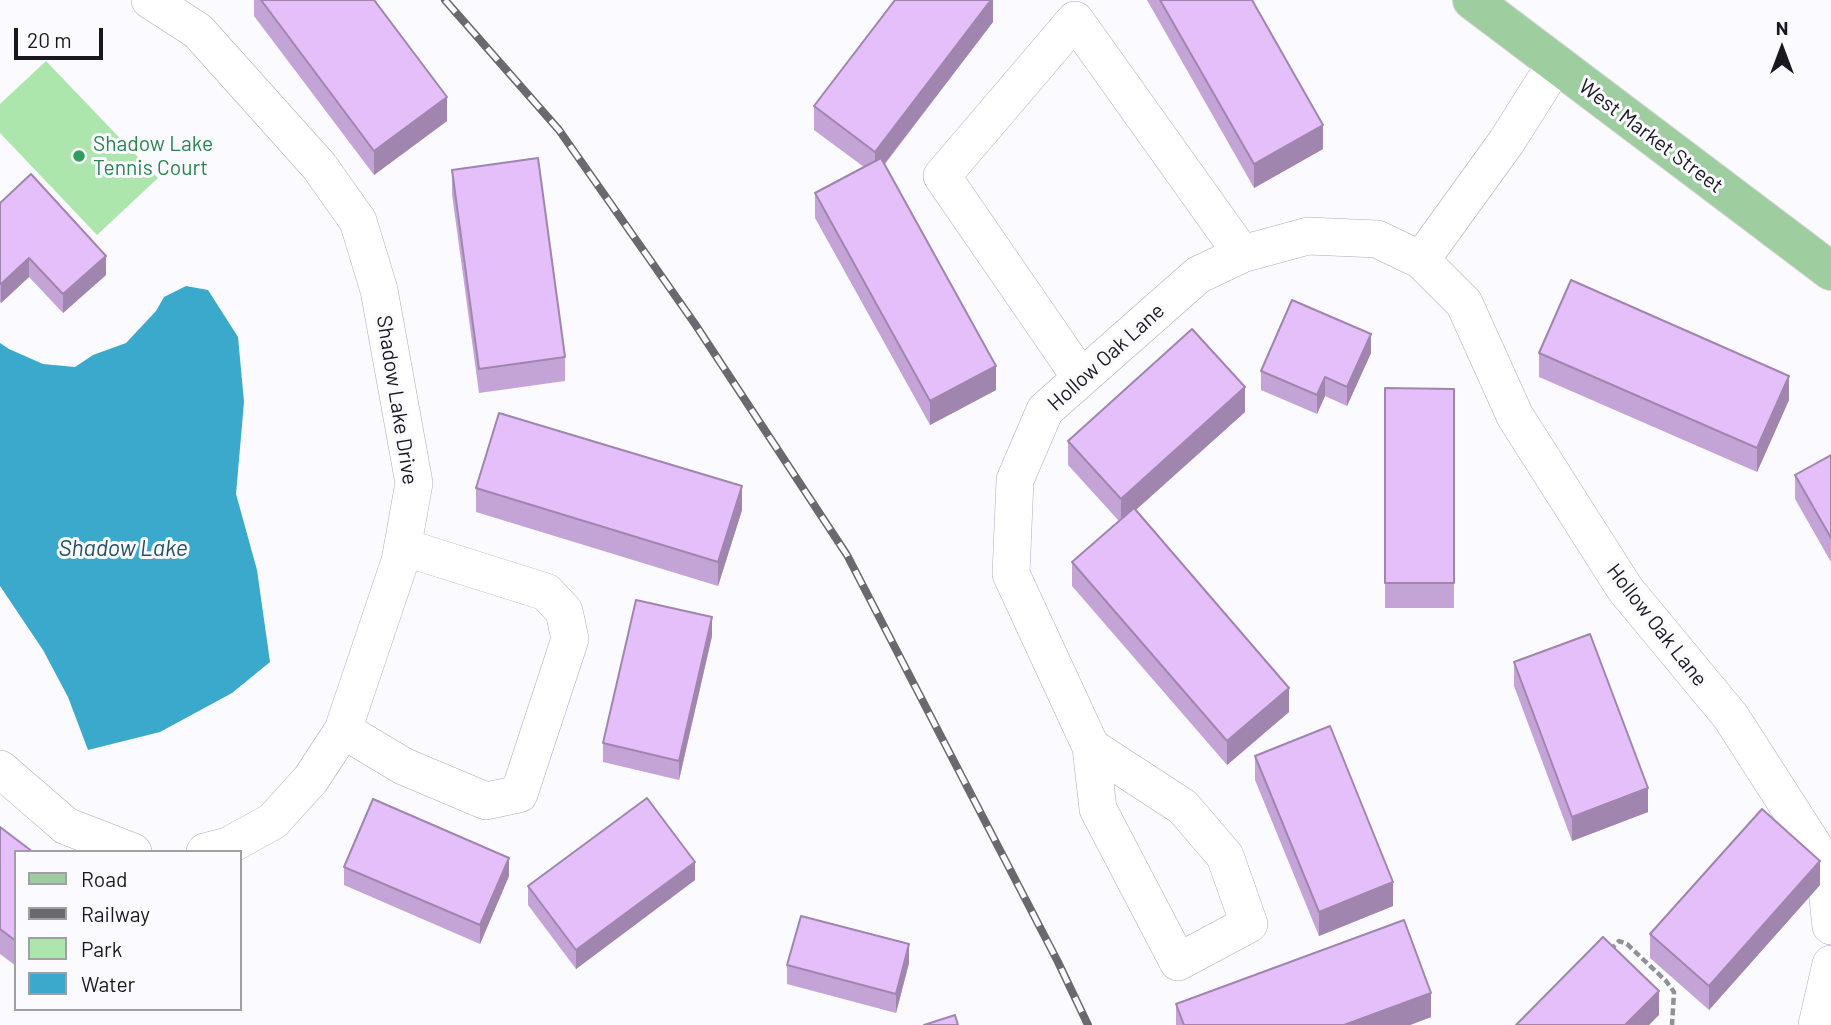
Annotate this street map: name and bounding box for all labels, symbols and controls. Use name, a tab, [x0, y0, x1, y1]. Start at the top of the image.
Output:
scale bar	[18, 14, 107, 58]
north arrow	[1747, 14, 1817, 84]
text: N	[1776, 16, 1788, 39]
text: 20 m	[27, 27, 72, 52]
street label: West Market Street	[1574, 74, 1728, 198]
place label: Shadow Lake Tennis Court	[93, 131, 213, 181]
marker: Shadow Lake Tennis Court	[71, 148, 87, 164]
street label: Hollow Oak Lane	[1042, 298, 1170, 416]
street label: Shadow Lake Drive	[371, 314, 423, 486]
water label: Shadow Lake	[58, 534, 188, 562]
street label: Hollow Oak Lane	[1601, 559, 1713, 691]
legend	[14, 850, 242, 1011]
text: Road	[81, 866, 127, 891]
text: Railway	[81, 901, 150, 926]
text: Park	[81, 936, 122, 961]
text: Water	[81, 971, 135, 996]

